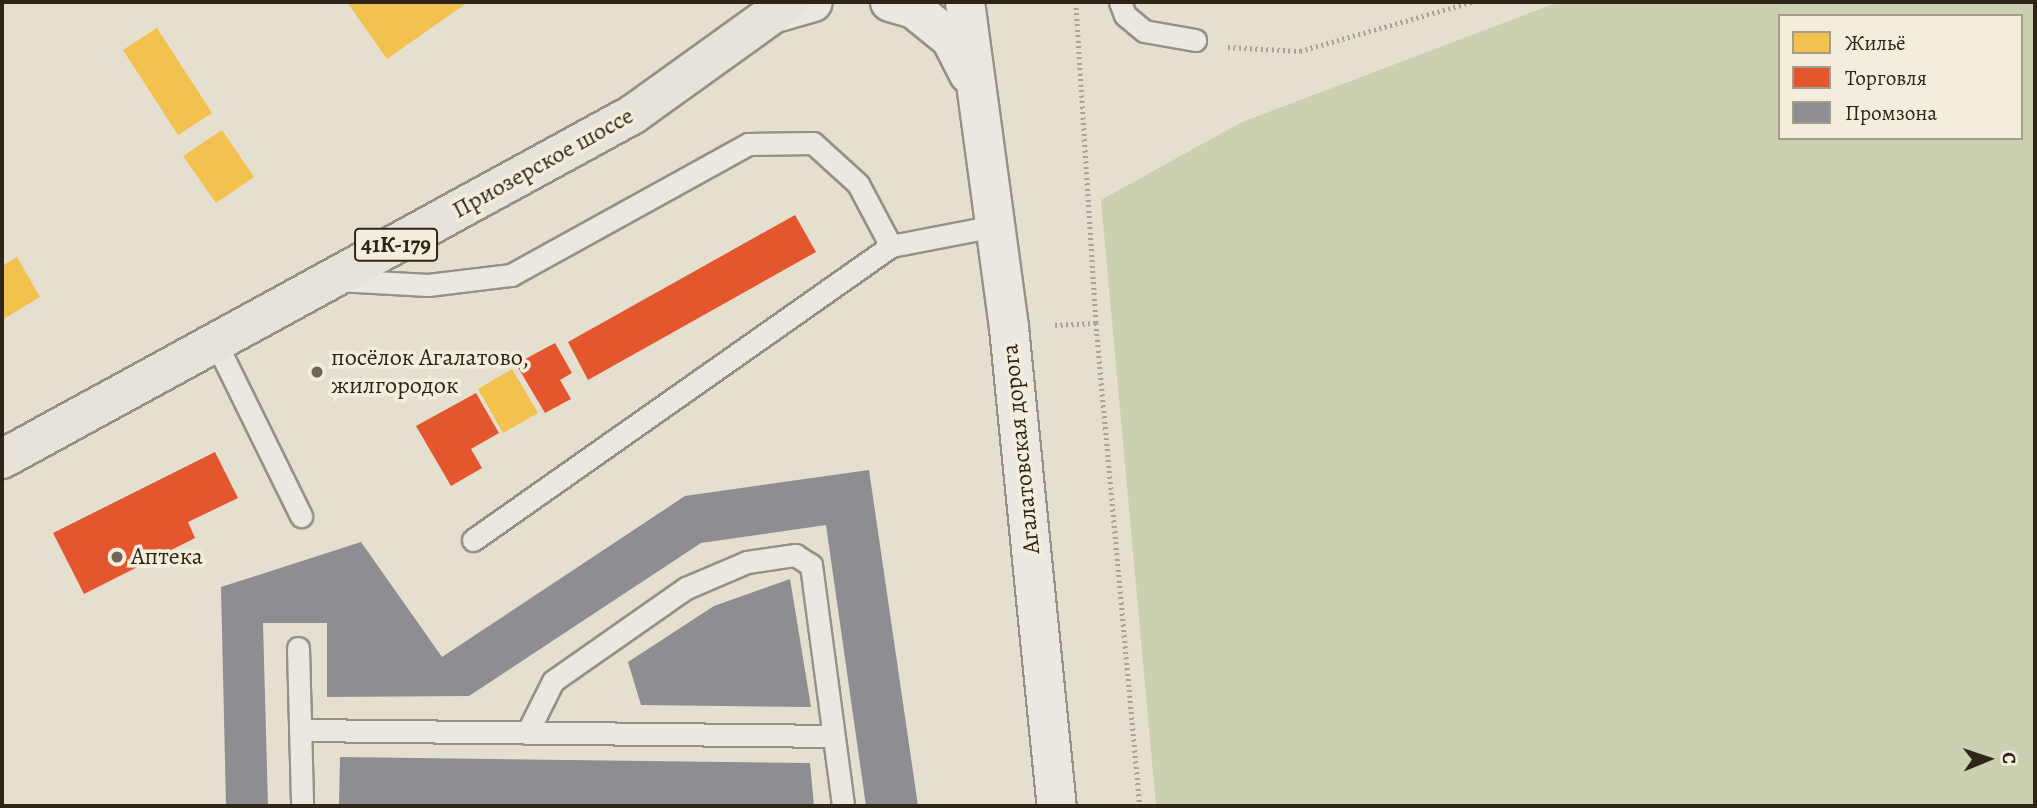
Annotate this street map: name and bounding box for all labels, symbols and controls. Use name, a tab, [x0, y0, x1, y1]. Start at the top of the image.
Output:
legend	[1778, 14, 2023, 140]
text: Жильё	[1845, 29, 1906, 57]
text: Торговля	[1845, 64, 1927, 92]
text: Промзона	[1845, 99, 1937, 127]
street label: Приозерское шоссе	[447, 101, 639, 225]
road number: 41К-179	[354, 226, 438, 264]
street label: Агалатовская дорога	[996, 342, 1046, 556]
place label: посёлок Агалатово, жилгородок	[331, 344, 529, 400]
marker: посёлок Агалатово, жилгородок	[309, 364, 325, 380]
place label: Аптека	[131, 543, 203, 571]
marker: Аптека	[109, 549, 125, 565]
north arrow	[1953, 724, 2023, 794]
text: С	[1996, 752, 2022, 765]

